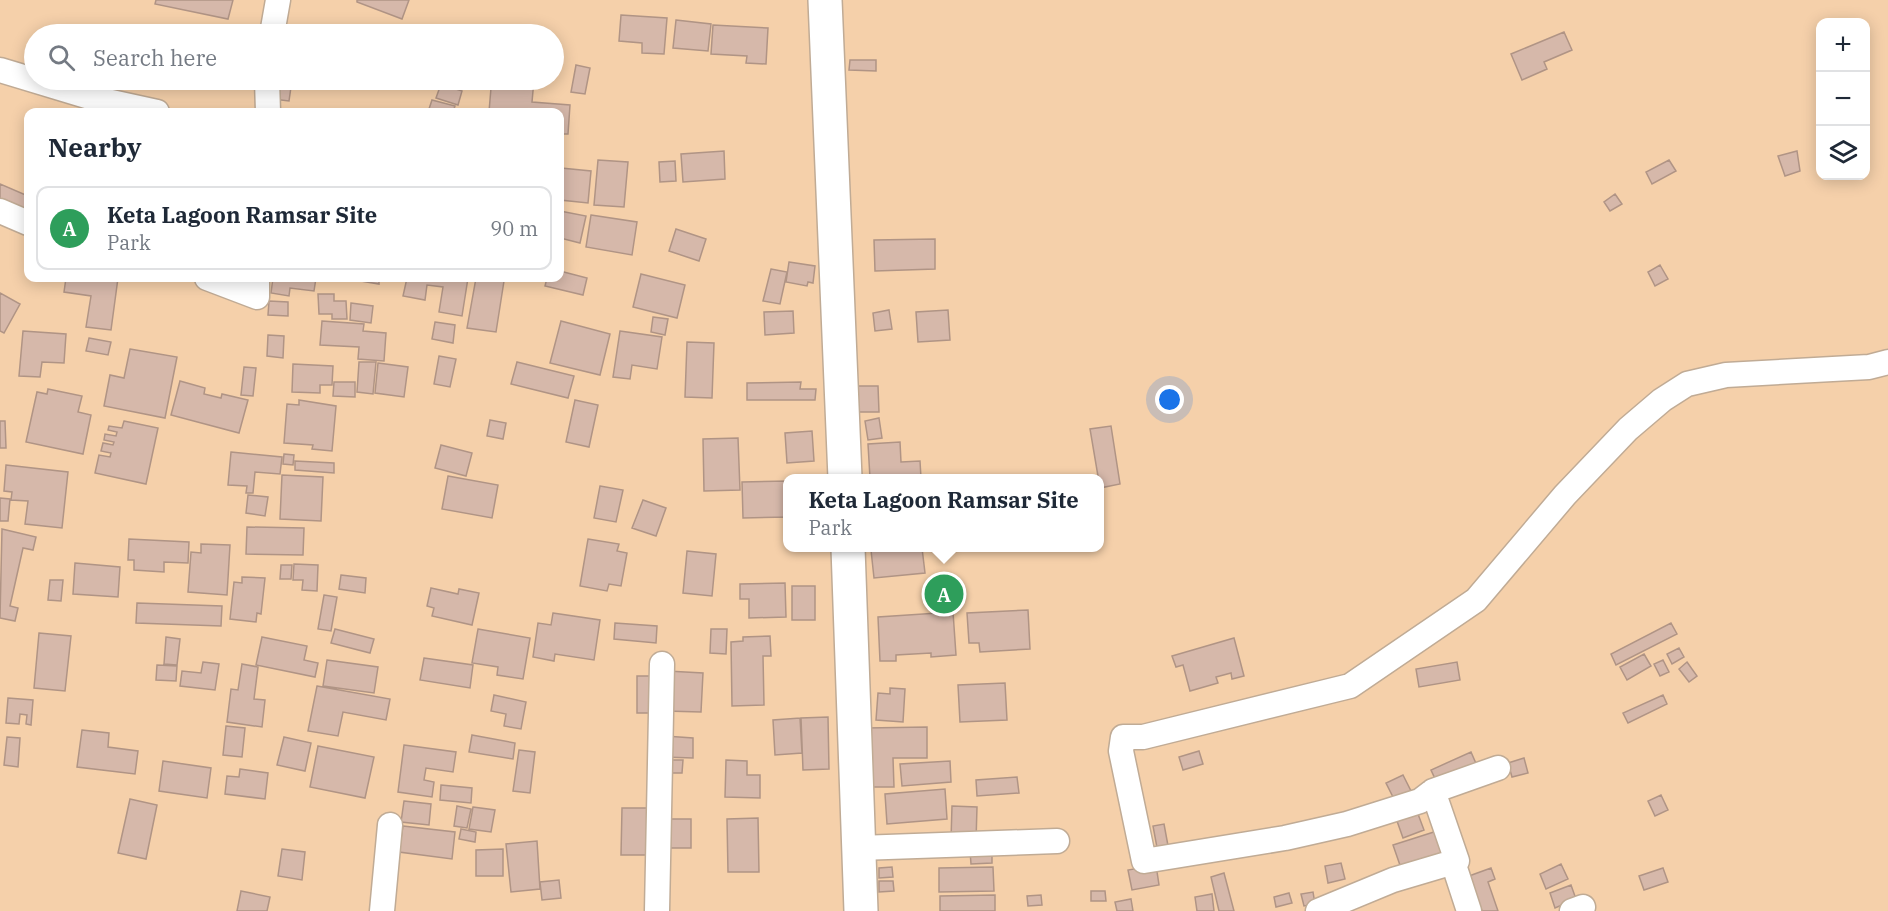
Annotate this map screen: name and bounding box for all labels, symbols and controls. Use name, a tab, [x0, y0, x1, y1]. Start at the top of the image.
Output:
map controls	[1816, 18, 1870, 180]
button: +	[1816, 18, 1870, 72]
search box	[24, 24, 564, 90]
icon: search	[45, 41, 78, 74]
text: Search here	[93, 43, 217, 72]
button: −	[1816, 72, 1870, 126]
button: layers	[1816, 126, 1870, 180]
text: Nearby	[48, 130, 142, 164]
text: Keta Lagoon Ramsar Site	[107, 200, 377, 229]
text: A	[63, 215, 76, 242]
text: 90 m	[490, 215, 538, 242]
text: Park	[107, 229, 151, 256]
your location	[1155, 385, 1184, 414]
popup	[783, 474, 1104, 552]
text: Keta Lagoon Ramsar Site	[808, 485, 1079, 514]
text: Park	[808, 514, 852, 541]
pin: A	[924, 572, 964, 616]

